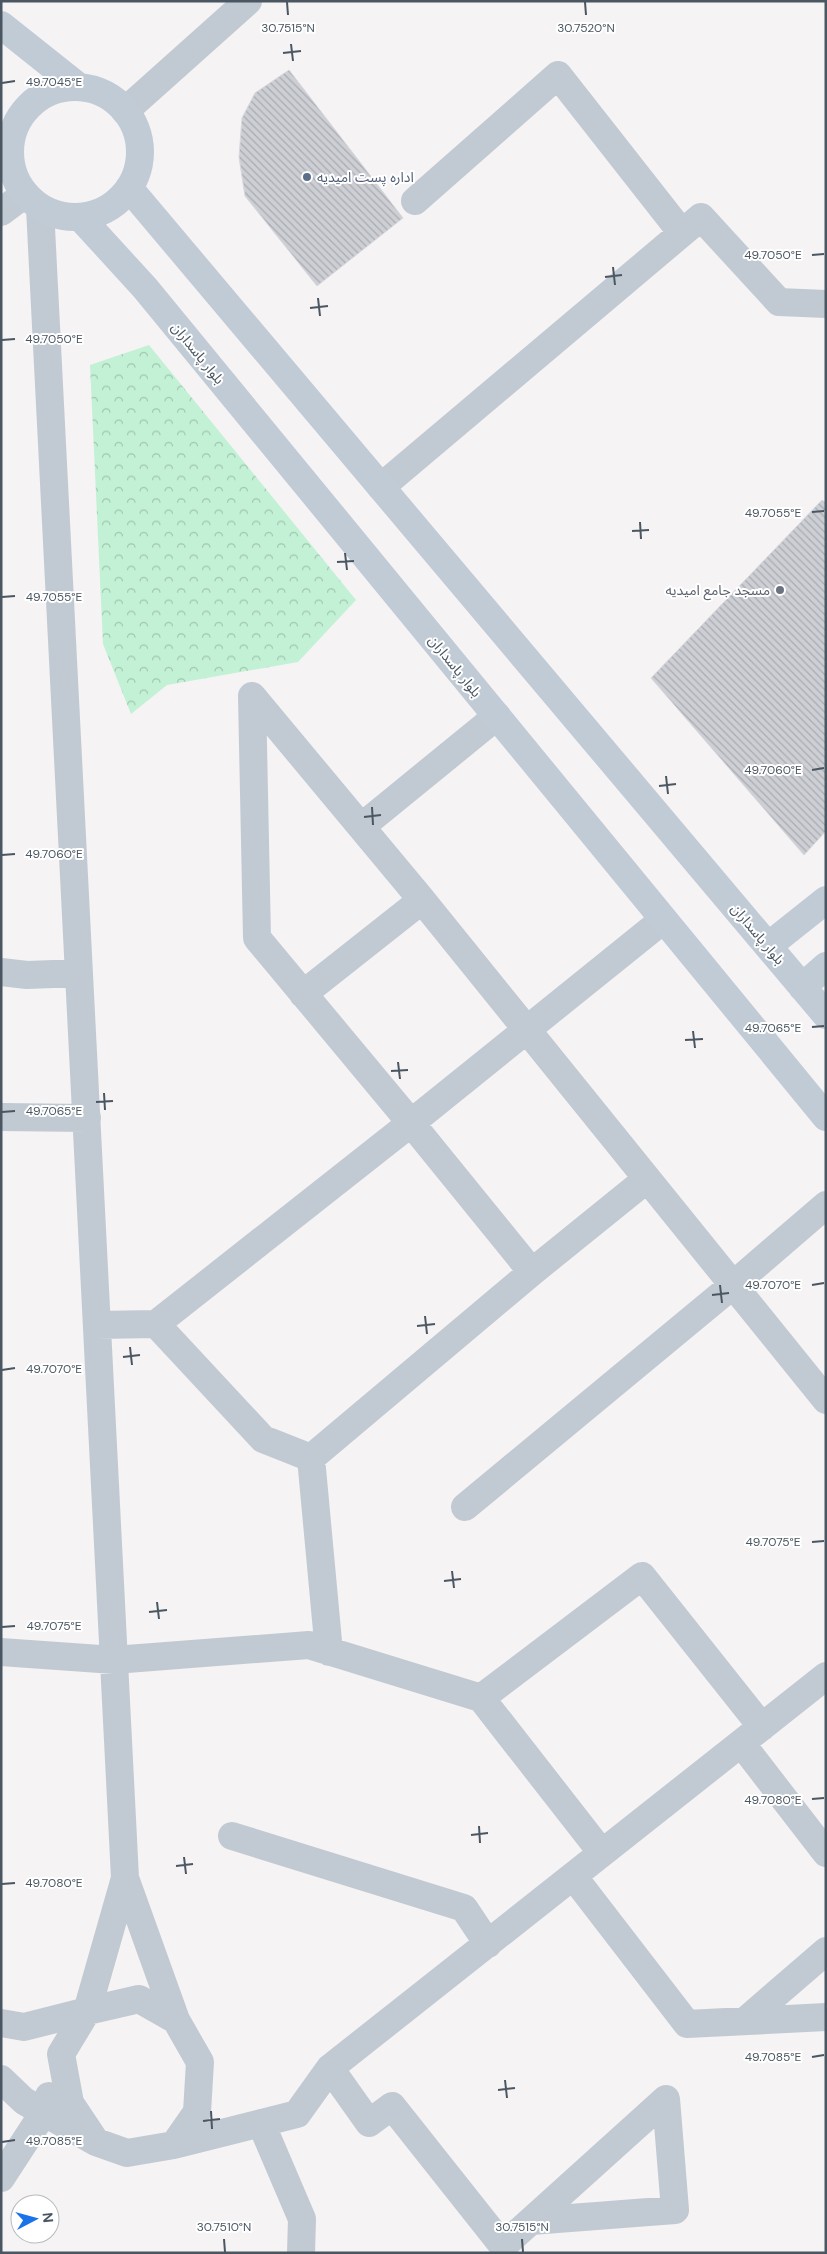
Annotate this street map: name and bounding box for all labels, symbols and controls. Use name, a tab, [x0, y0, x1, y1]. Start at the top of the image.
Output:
text: 30.7515°N	[261, 20, 315, 36]
text: 30.7520°N	[557, 20, 615, 36]
text: 49.7045°E	[26, 74, 82, 90]
place label: اداره پست امیدیه	[317, 168, 414, 187]
marker: اداره پست امیدیه	[301, 171, 313, 183]
text: 49.7050°E	[744, 247, 802, 263]
street label: بلوار پاسداران	[167, 318, 229, 388]
text: 49.7050°E	[25, 331, 83, 347]
text: 49.7055°E	[745, 505, 801, 521]
place label: مسجد جامع امیدیه	[665, 581, 770, 601]
marker: مسجد جامع امیدیه	[774, 584, 786, 596]
text: 49.7055°E	[26, 589, 82, 605]
street label: بلوار پاسداران	[424, 631, 486, 701]
text: 49.7060°E	[744, 762, 802, 778]
text: 49.7060°E	[25, 846, 83, 862]
street label: بلوار پاسداران	[726, 900, 789, 969]
text: 49.7065°E	[745, 1020, 801, 1036]
text: 49.7065°E	[26, 1103, 82, 1119]
text: 49.7070°E	[745, 1277, 801, 1293]
text: 49.7070°E	[26, 1361, 82, 1377]
text: 49.7075°E	[745, 1534, 801, 1550]
text: 49.7075°E	[26, 1618, 82, 1634]
text: 49.7080°E	[744, 1792, 802, 1808]
text: 49.7080°E	[25, 1875, 83, 1891]
text: 49.7085°E	[745, 2049, 801, 2065]
text: 49.7085°E	[26, 2133, 82, 2149]
north arrow	[10, 2194, 60, 2244]
text: N	[38, 2212, 57, 2224]
text: 30.7510°N	[197, 2219, 251, 2235]
text: 30.7515°N	[495, 2219, 549, 2235]

